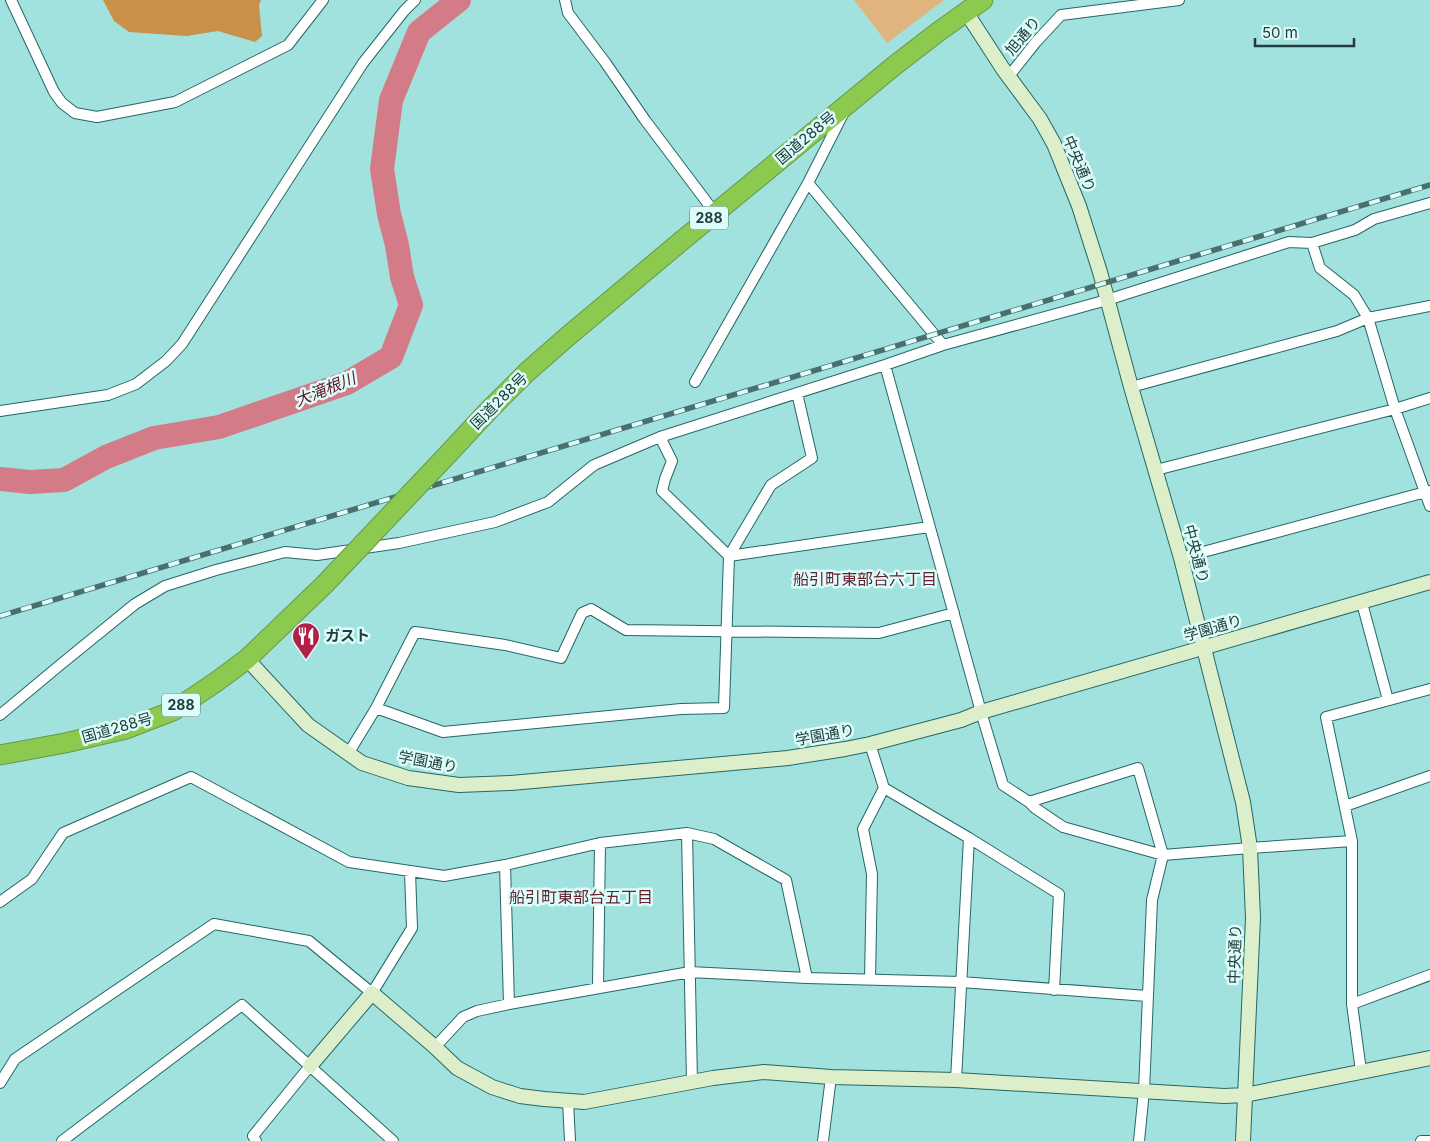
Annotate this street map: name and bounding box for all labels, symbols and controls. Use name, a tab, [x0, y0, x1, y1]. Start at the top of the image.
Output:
street label: 旭通り	[1001, 12, 1044, 59]
scale bar	[1255, 15, 1354, 47]
text: 50 m	[1262, 23, 1298, 42]
street label: 国道288号	[772, 107, 840, 168]
street label: 中央通り	[1059, 132, 1100, 195]
road number: 288	[690, 207, 728, 230]
water label: 大滝根川	[292, 367, 360, 410]
street label: 国道288号	[466, 368, 531, 433]
street label: 中央通り	[1180, 522, 1213, 585]
district label: 船引町東部台六丁目	[793, 569, 937, 589]
street label: 学園通り	[1181, 610, 1244, 645]
restaurant icon: ガスト	[291, 621, 321, 660]
place label: ガスト	[325, 626, 370, 645]
road number: 288	[162, 694, 200, 716]
street label: 国道288号	[79, 708, 154, 747]
street label: 学園通り	[794, 720, 856, 749]
street label: 学園通り	[397, 746, 459, 777]
district label: 船引町東部台五丁目	[509, 887, 653, 907]
street label: 中央通り	[1224, 924, 1245, 984]

